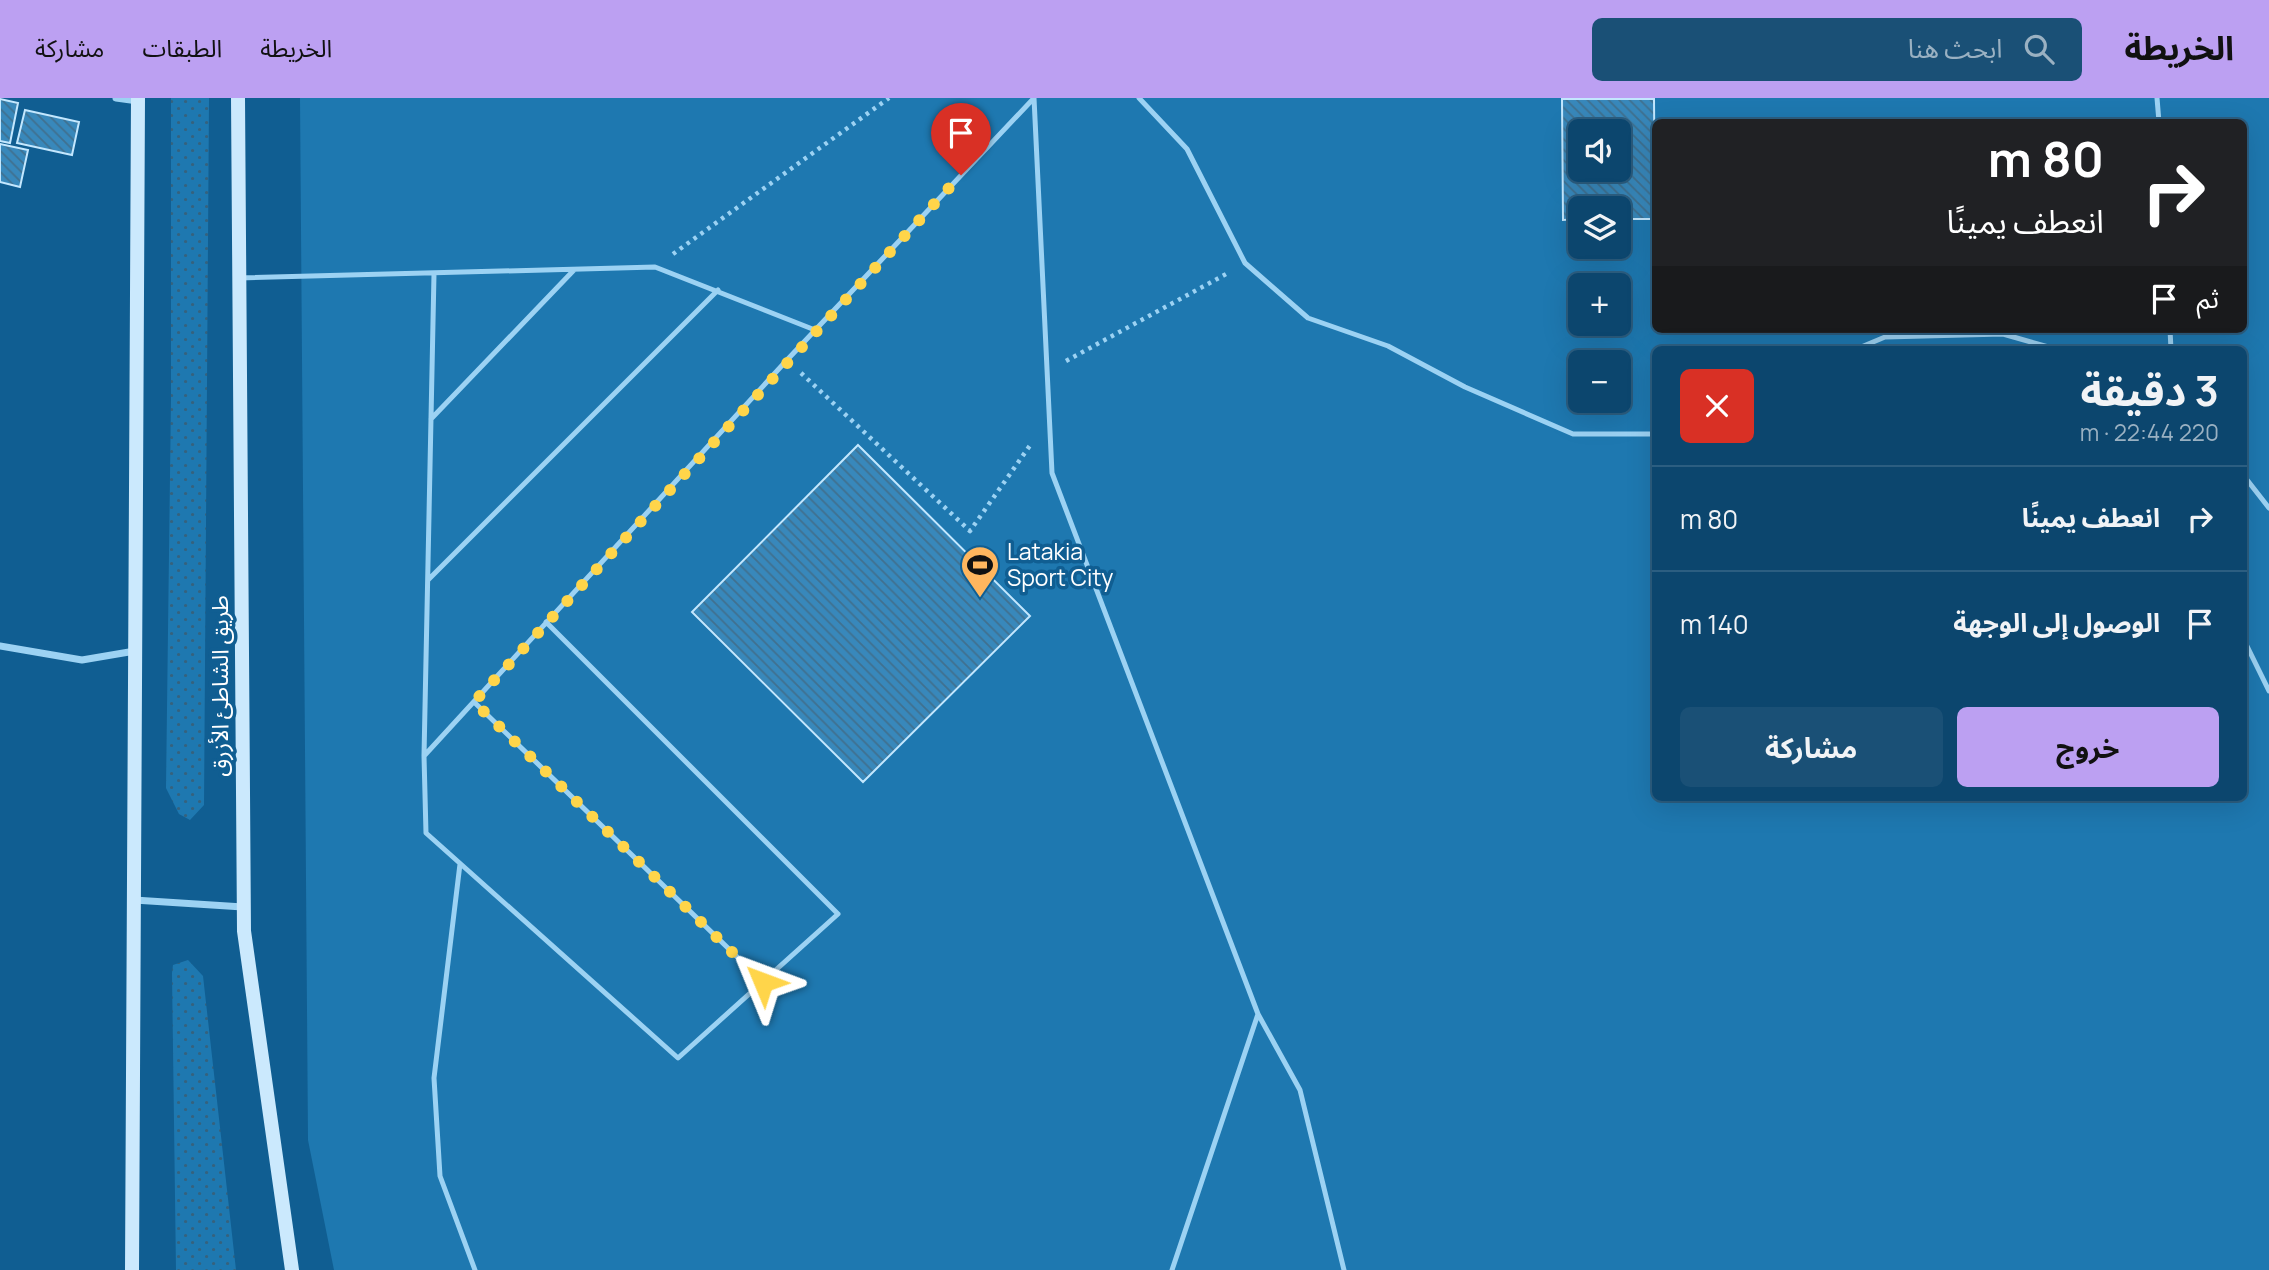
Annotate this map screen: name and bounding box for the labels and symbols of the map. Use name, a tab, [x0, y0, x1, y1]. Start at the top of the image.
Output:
pin	[931, 103, 991, 175]
place label: Latakia Sport City	[1007, 535, 1113, 593]
sports icon: Latakia Sport City	[959, 544, 1001, 599]
street label: طريق الشاطئ الأزرق	[203, 595, 235, 777]
position arrow	[726, 945, 800, 1019]

